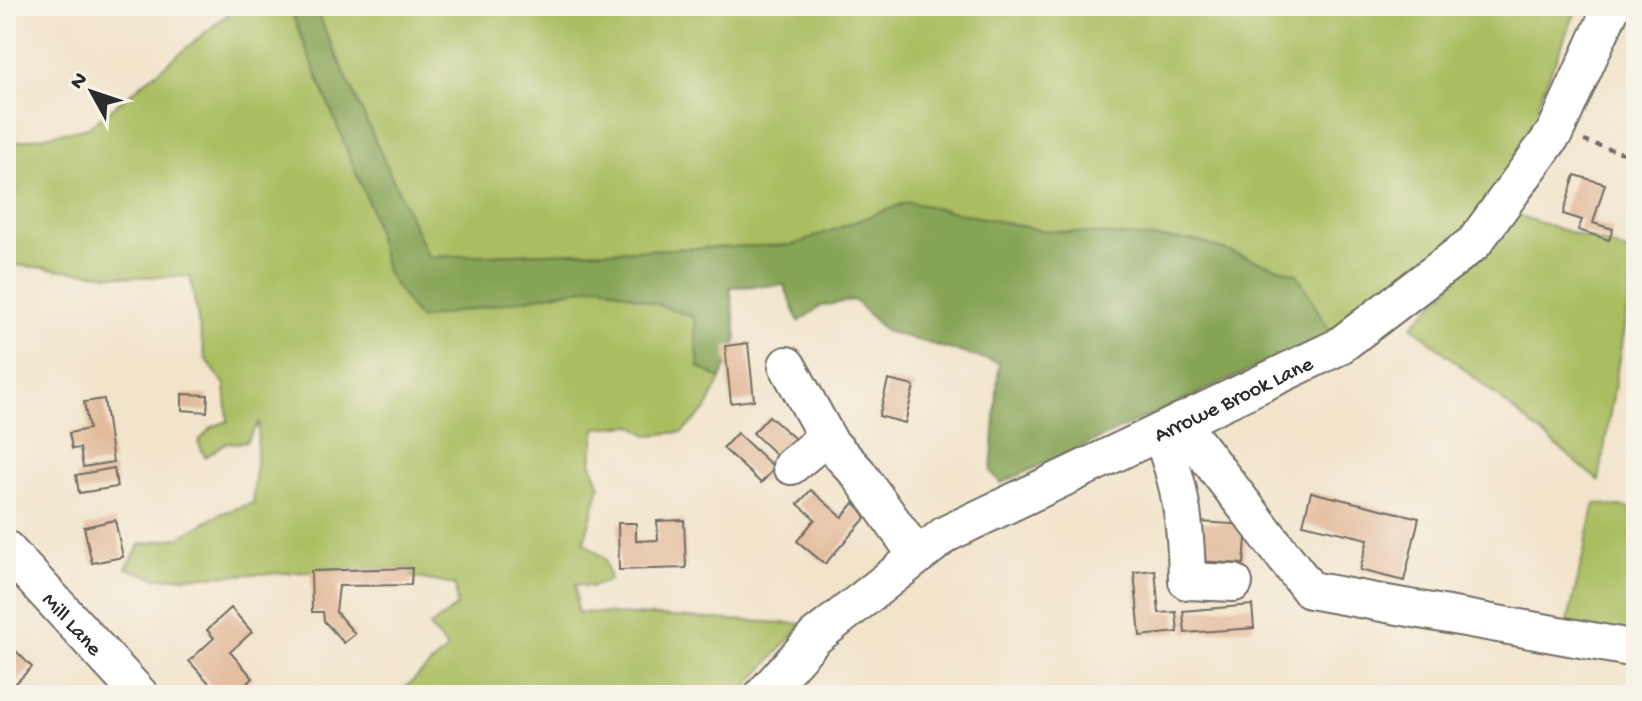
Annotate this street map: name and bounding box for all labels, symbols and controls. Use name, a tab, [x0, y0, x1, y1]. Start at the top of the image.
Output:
north arrow	[52, 52, 132, 132]
text: N	[65, 68, 94, 96]
street label: Arrowe Brook Lane	[1151, 352, 1318, 450]
street label: Mill Lane	[35, 588, 107, 663]

